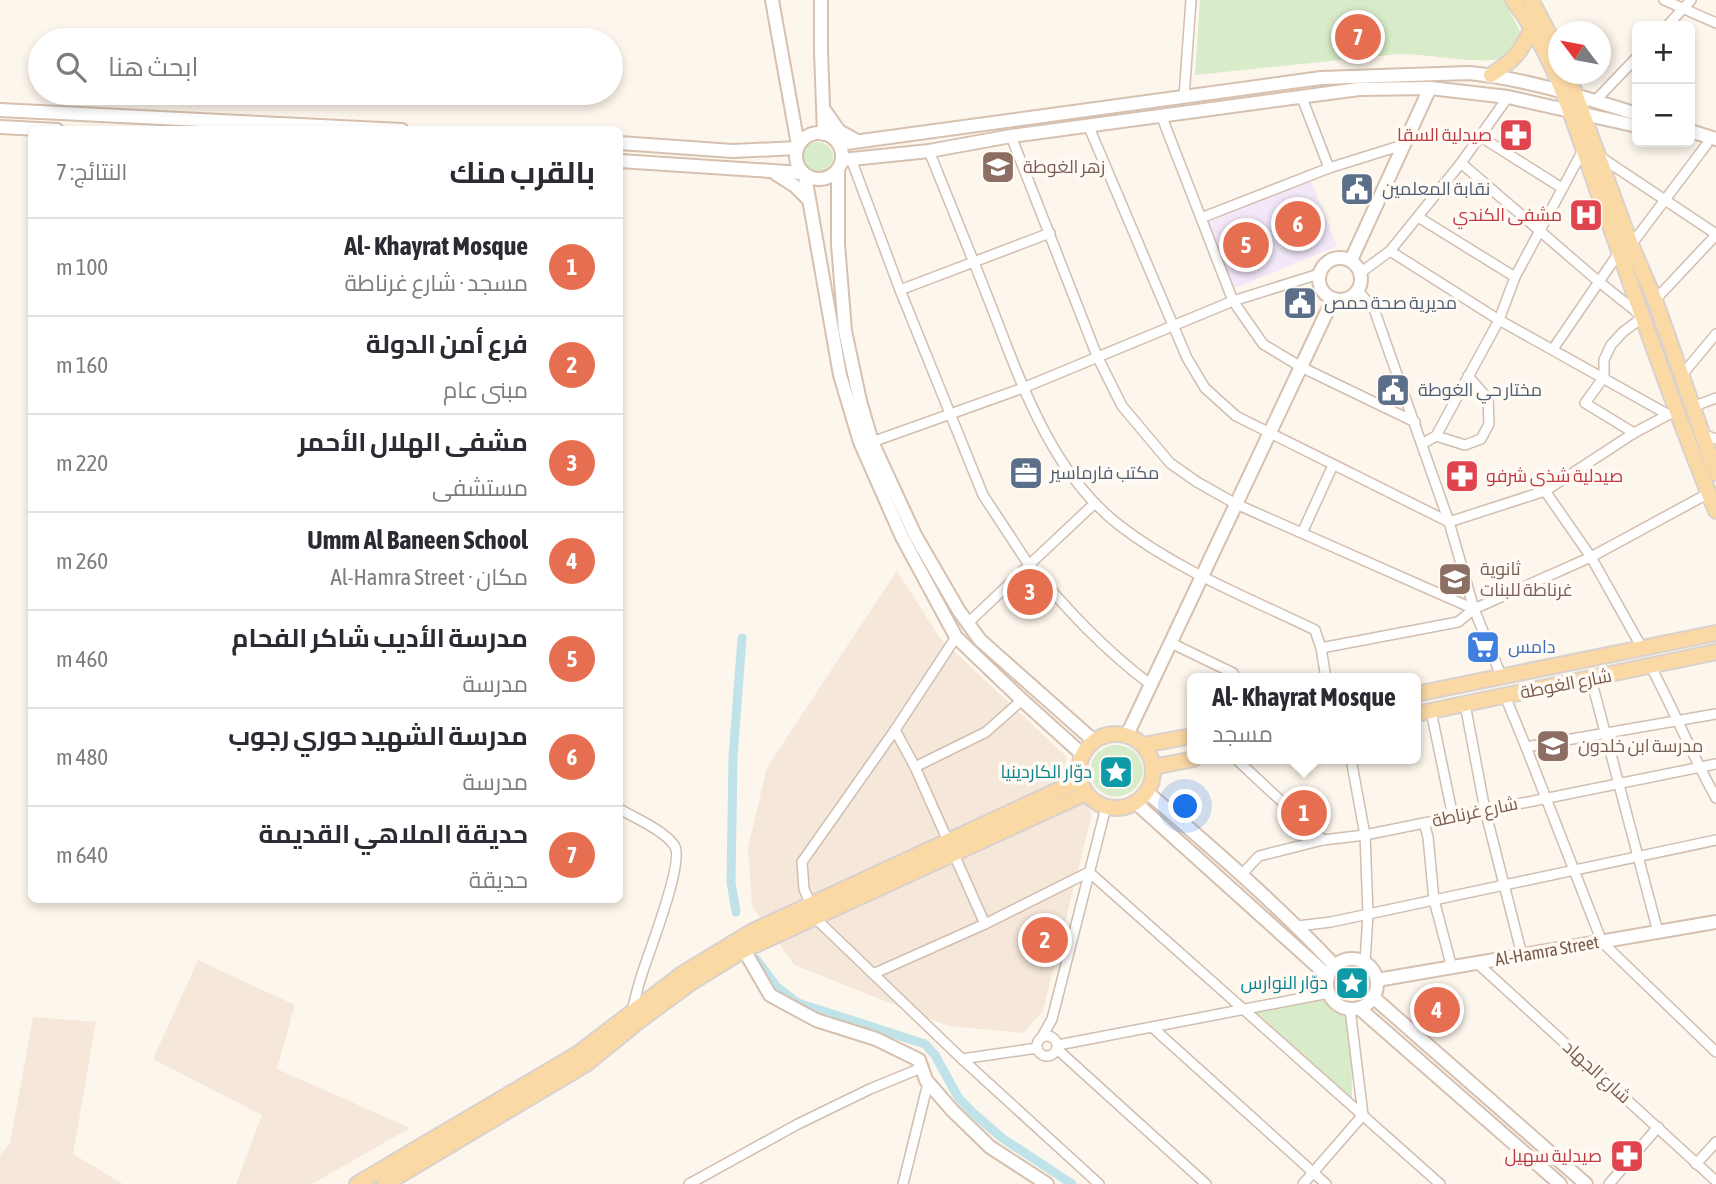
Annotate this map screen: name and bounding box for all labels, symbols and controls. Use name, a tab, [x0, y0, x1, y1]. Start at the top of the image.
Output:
pin: 7	[1335, 11, 1381, 63]
north arrow	[1548, 21, 1611, 84]
map controls	[1632, 21, 1695, 147]
button: +	[1632, 21, 1695, 84]
search box	[28, 28, 623, 105]
icon: search	[52, 48, 90, 86]
text: ابحث هنا	[108, 52, 198, 82]
button: −	[1632, 84, 1695, 147]
pharmacy icon: صيدلية السقا	[1497, 116, 1535, 154]
place label: صيدلية السقا	[1397, 124, 1492, 145]
school or university icon: زهر الغوطة	[979, 148, 1017, 186]
text: بالقرب منك	[449, 155, 595, 189]
place label: زهر الغوطة	[1023, 156, 1105, 178]
text: النتائج: 7	[56, 159, 127, 185]
public building icon: نقابة المعلمين	[1338, 170, 1376, 208]
place label: نقابة المعلمين	[1382, 178, 1490, 200]
hospital icon: مشفى الكندي	[1567, 196, 1605, 234]
pin: 6	[1275, 198, 1321, 250]
place label: مشفى الكندي	[1452, 204, 1562, 229]
pin: 5	[1223, 219, 1269, 271]
text: Al- Khayrat Mosque	[344, 231, 528, 261]
text: 100 m	[56, 254, 108, 280]
text: 1	[567, 254, 577, 280]
text: مسجد · شارع غرناطة	[345, 270, 528, 296]
public building icon: مديرية صحة حمص	[1281, 284, 1319, 322]
place label: مديرية صحة حمص	[1324, 292, 1457, 314]
text: فرع أمن الدولة	[366, 329, 528, 359]
text: 160 m	[56, 352, 108, 378]
text: 2	[567, 352, 577, 378]
public building icon: مختار حي الغوطة	[1374, 371, 1412, 409]
text: مبنى عام	[443, 377, 528, 403]
place label: مختار حي الغوطة	[1418, 379, 1542, 404]
text: مشفى الهلال الأحمر	[298, 427, 528, 457]
text: 220 m	[56, 450, 108, 476]
text: 3	[567, 450, 577, 476]
office icon: مكتب فارماسير	[1007, 454, 1045, 492]
pharmacy icon: صيدلية شذى شرفو	[1443, 457, 1481, 495]
place label: مكتب فارماسير	[1049, 462, 1159, 484]
place label: صيدلية شذى شرفو	[1486, 465, 1623, 487]
text: مستشفى	[432, 475, 528, 501]
text: Umm Al Baneen School	[307, 525, 528, 555]
text: 260 m	[56, 548, 108, 574]
text: 4	[567, 548, 577, 574]
place label: ثانوية غرناطة للبنات	[1480, 558, 1573, 601]
school or university icon: ثانوية غرناطة للبنات	[1436, 560, 1474, 598]
text: مكان · Al-Hamra Street	[330, 564, 528, 590]
pin: 3	[1007, 566, 1053, 618]
text: مدرسة الأديب شاكر الفحام	[231, 623, 528, 653]
supermarket icon: دامس	[1464, 628, 1502, 666]
place label: دامس	[1508, 636, 1556, 658]
text: 460 m	[56, 646, 108, 672]
text: 5	[567, 646, 577, 672]
street label: شارع الغوطة	[1518, 664, 1614, 705]
text: مدرسة	[463, 671, 528, 697]
popup	[1187, 673, 1421, 764]
text: Al- Khayrat Mosque	[1212, 682, 1396, 712]
text: مدرسة الشهيد حوري رجوب	[228, 721, 528, 751]
text: مسجد	[1212, 721, 1273, 747]
school or university icon: مدرسة ابن خلدون	[1534, 727, 1572, 765]
place label: مدرسة ابن خلدون	[1578, 735, 1703, 757]
text: 480 m	[56, 744, 108, 770]
text: 6	[567, 744, 577, 770]
place icon: دوّار الكاردينيا	[1097, 753, 1135, 791]
place label: دوّار الكاردينيا	[1000, 761, 1092, 783]
text: مدرسة	[463, 769, 528, 795]
pin: 1	[1281, 787, 1327, 839]
your location	[1168, 789, 1202, 823]
street label: شارع غرناطة	[1430, 792, 1520, 833]
text: حديقة الملاهي القديمة	[258, 819, 528, 849]
text: 640 m	[56, 842, 108, 868]
text: 7	[567, 842, 577, 868]
text: حديقة	[469, 867, 528, 893]
pin: 2	[1022, 914, 1068, 966]
street label: Al-Hamra Street	[1493, 931, 1601, 970]
place icon: دوّار النوارس	[1333, 964, 1371, 1002]
place label: دوّار النوارس	[1241, 972, 1328, 994]
pin: 4	[1414, 984, 1460, 1036]
street label: شارع الجهاد	[1558, 1036, 1636, 1109]
pharmacy icon: صيدلية سهيل	[1608, 1137, 1646, 1175]
place label: صيدلية سهيل	[1505, 1145, 1602, 1167]

